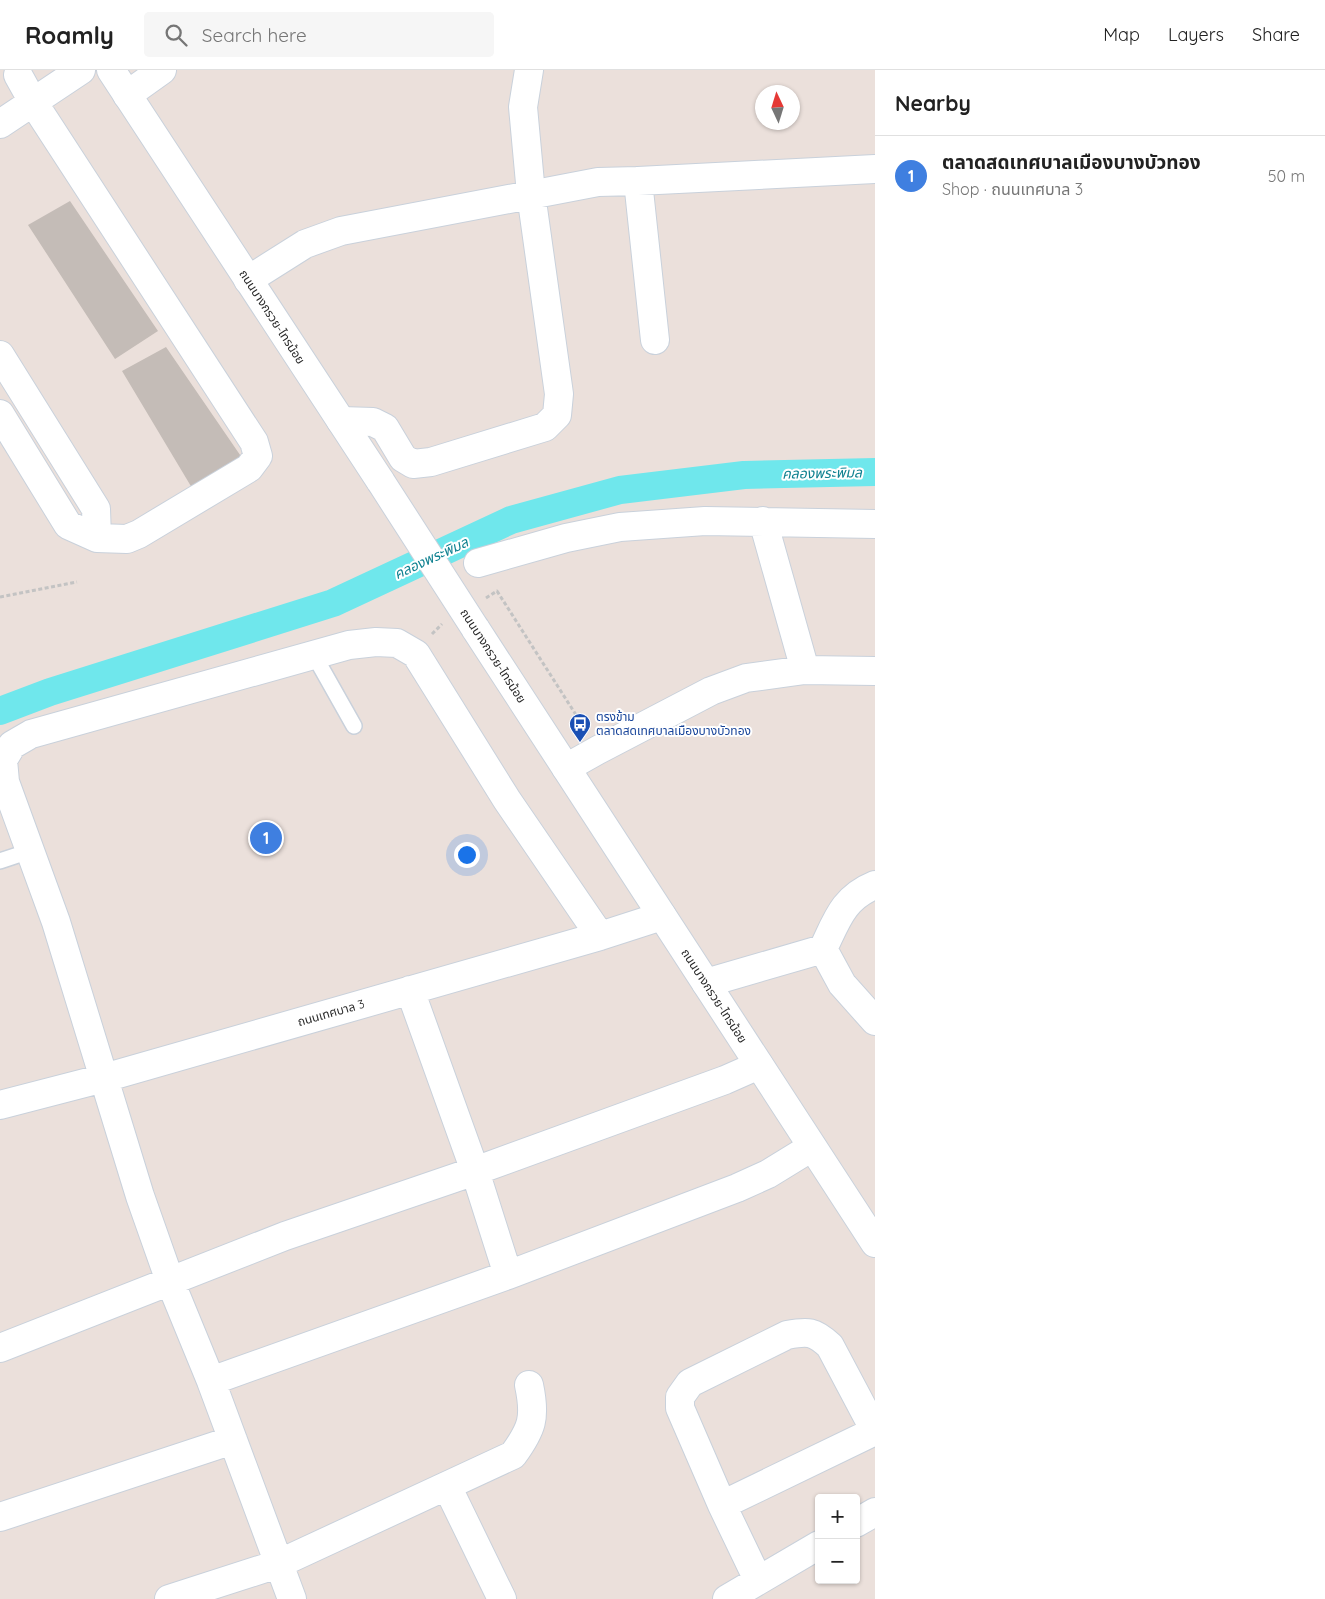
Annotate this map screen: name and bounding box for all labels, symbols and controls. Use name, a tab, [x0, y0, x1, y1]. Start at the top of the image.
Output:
search box	[144, 12, 494, 57]
text: Roamly	[25, 20, 114, 50]
icon: search	[162, 21, 190, 49]
text: Search here	[202, 23, 307, 47]
text: Map	[1103, 23, 1140, 46]
text: Layers	[1168, 23, 1224, 46]
text: Share	[1252, 23, 1300, 46]
north arrow	[755, 85, 800, 130]
text: Nearby	[895, 90, 971, 116]
text: ตลาดสดเทศบาลเมืองบางบัวทอง	[942, 150, 1201, 174]
text: 1	[908, 166, 914, 186]
text: 50 m	[1268, 166, 1305, 186]
text: Shop · ถนนเทศบาล 3	[942, 179, 1083, 199]
street label: ถนนบางกรวย-ไทรน้อย	[236, 267, 309, 367]
water label: คลองพระพิมล	[782, 463, 863, 483]
water label: คลองพระพิมล	[391, 533, 472, 583]
street label: ถนนบางกรวย-ไทรน้อย	[457, 606, 530, 706]
place label: ตรงข้าม ตลาดสดเทศบาลเมืองบางบัวทอง	[596, 709, 751, 738]
bus stop icon: ตรงข้าม ตลาดสดเทศบาลเมืองบางบัวทอง	[568, 712, 592, 743]
pin: 1	[250, 819, 282, 857]
your location	[454, 842, 480, 868]
street label: ถนนบางกรวย-ไทรน้อย	[678, 946, 751, 1046]
street label: ถนนเทศบาล 3	[296, 996, 366, 1029]
map controls	[815, 1494, 860, 1584]
button: +	[815, 1494, 860, 1539]
button: −	[815, 1539, 860, 1584]

